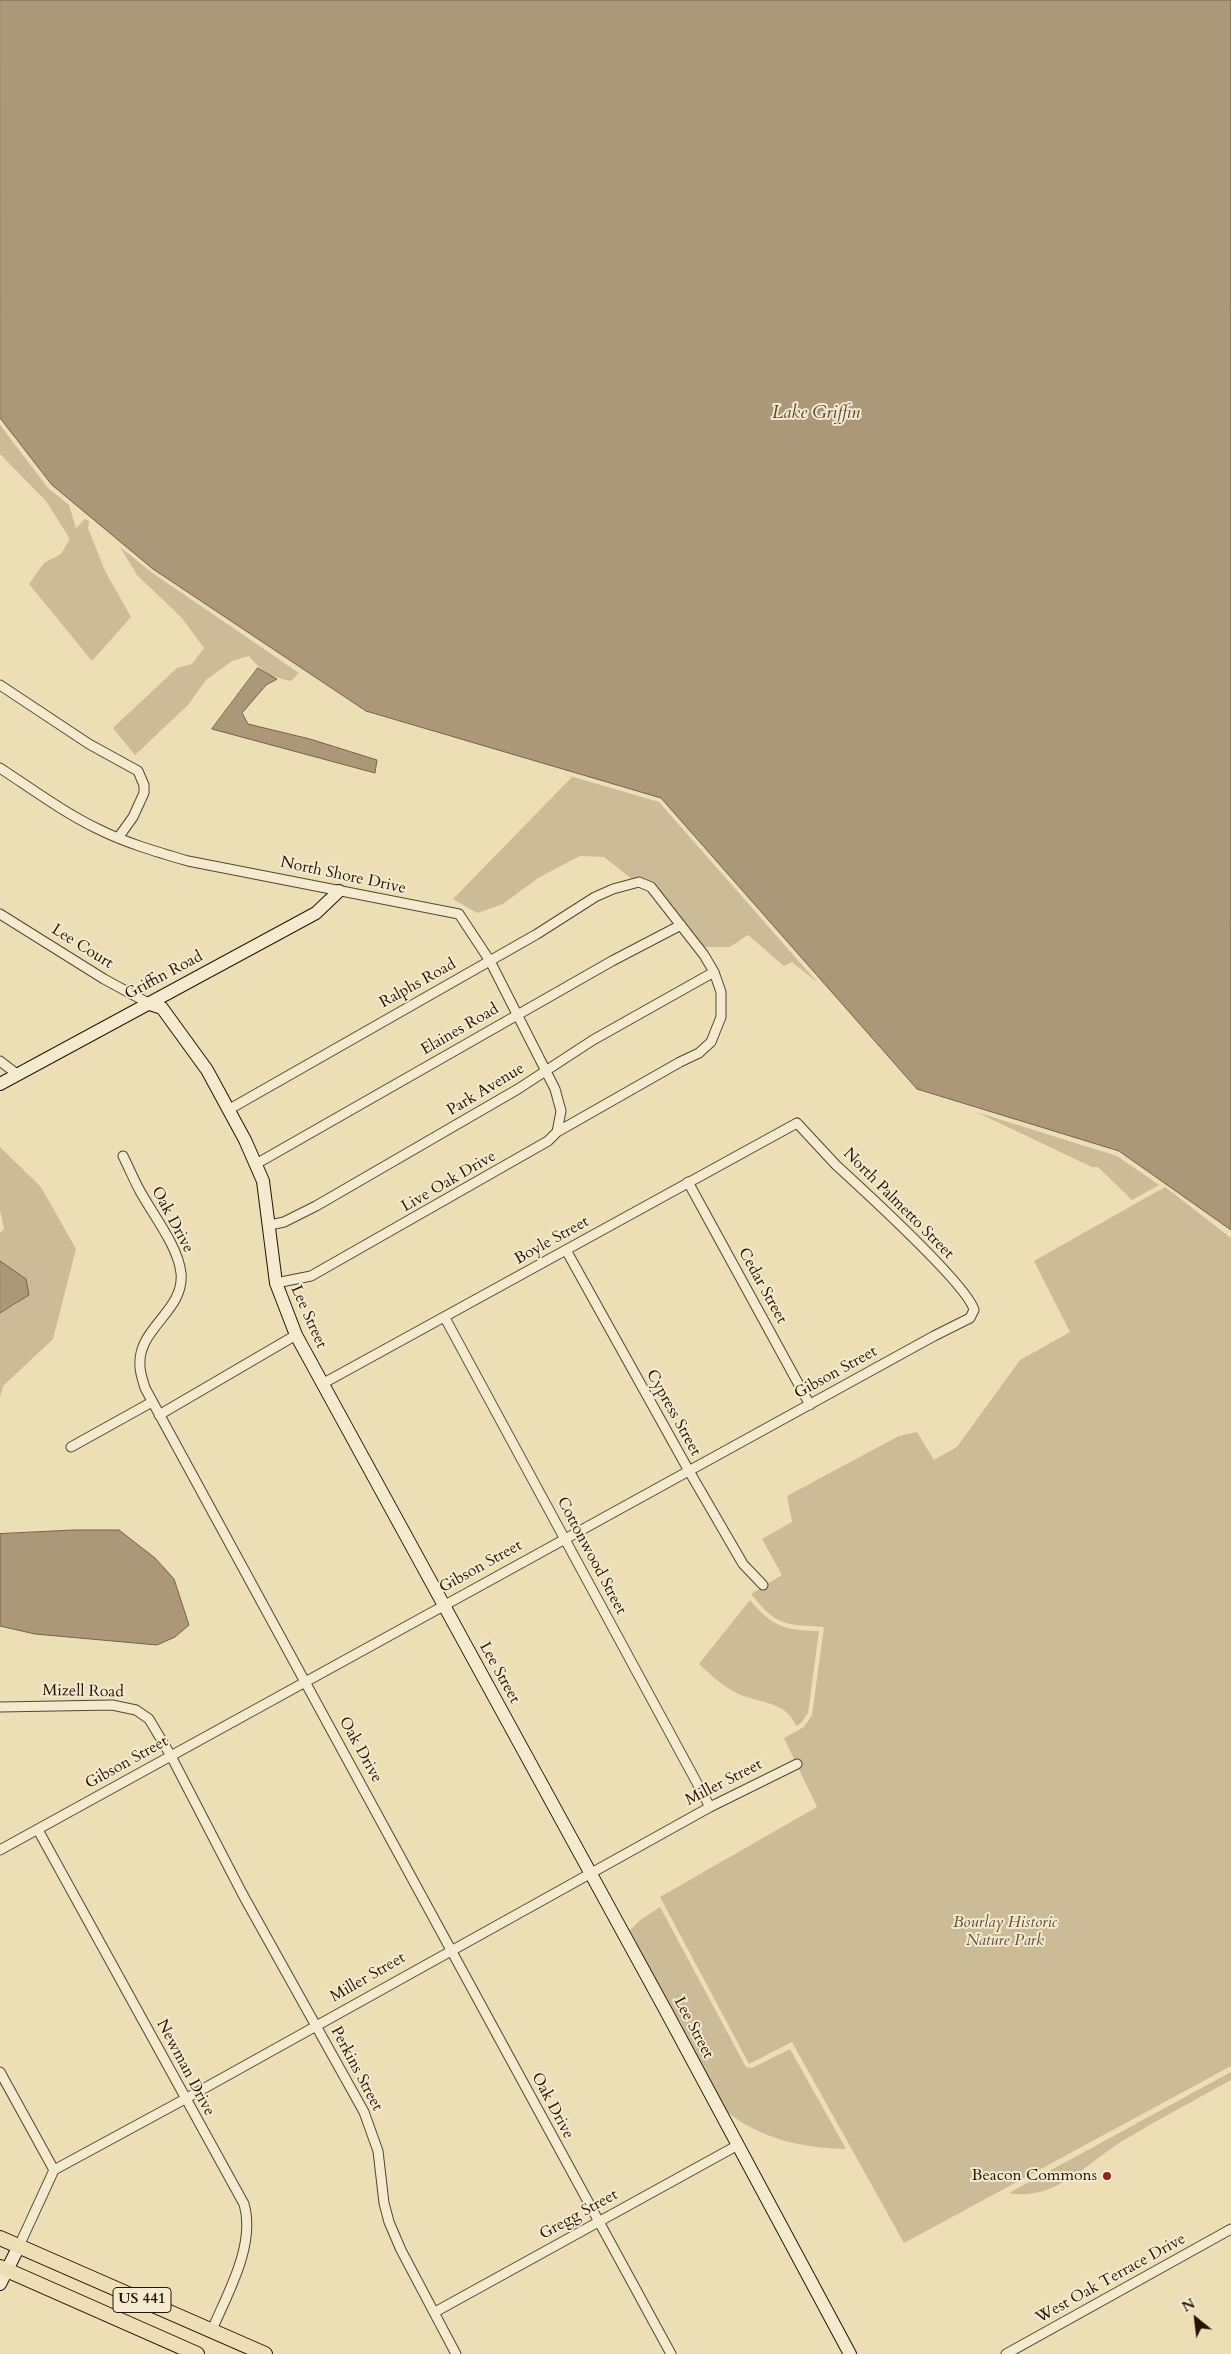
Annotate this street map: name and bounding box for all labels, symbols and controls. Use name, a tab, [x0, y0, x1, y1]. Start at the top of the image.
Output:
water label: Lake Griffin	[772, 403, 860, 425]
street label: North Shore Drive	[278, 853, 408, 899]
street label: Lee Court	[48, 921, 116, 973]
street label: Griffin Road	[122, 947, 206, 1005]
street label: Ralphs Road	[377, 955, 459, 1013]
street label: Elaines Road	[418, 1000, 502, 1060]
street label: Park Avenue	[444, 1059, 528, 1121]
street label: North Palmetto Street	[839, 1145, 957, 1263]
street label: Live Oak Drive	[398, 1147, 500, 1217]
street label: Oak Drive	[147, 1184, 197, 1256]
street label: Boyle Street	[511, 1213, 593, 1269]
street label: Cedar Street	[733, 1245, 791, 1327]
street label: Lee Street	[286, 1282, 330, 1352]
street label: Gibson Street	[791, 1342, 881, 1404]
street label: Cypress Street	[641, 1366, 705, 1460]
street label: Cottonwood Street	[552, 1494, 630, 1618]
street label: Gibson Street	[436, 1536, 526, 1598]
street label: Lee Street	[474, 1639, 524, 1707]
street label: Mizell Road	[42, 1682, 124, 1702]
street label: Oak Drive	[334, 1714, 386, 1786]
street label: Gibson Street	[82, 1732, 172, 1794]
street label: Miller Street	[682, 1755, 766, 1811]
park label: Bourlay Historic Nature Park	[953, 1913, 1057, 1951]
street label: Miller Street	[327, 1949, 409, 2007]
street label: Lee Street	[669, 1994, 717, 2062]
street label: Newman Drive	[152, 2017, 218, 2119]
street label: Perkins Street	[326, 2023, 386, 2115]
street label: Oak Drive	[527, 2070, 577, 2142]
place label: Beacon Commons	[972, 2166, 1097, 2186]
marker: Beacon Commons	[1101, 2170, 1113, 2182]
street label: Gregg Street	[537, 2186, 621, 2244]
street label: West Oak Terrace Drive	[1033, 2230, 1189, 2328]
road number: US 441	[113, 2288, 171, 2312]
north arrow	[1171, 2294, 1221, 2344]
text: N	[1179, 2294, 1198, 2317]

